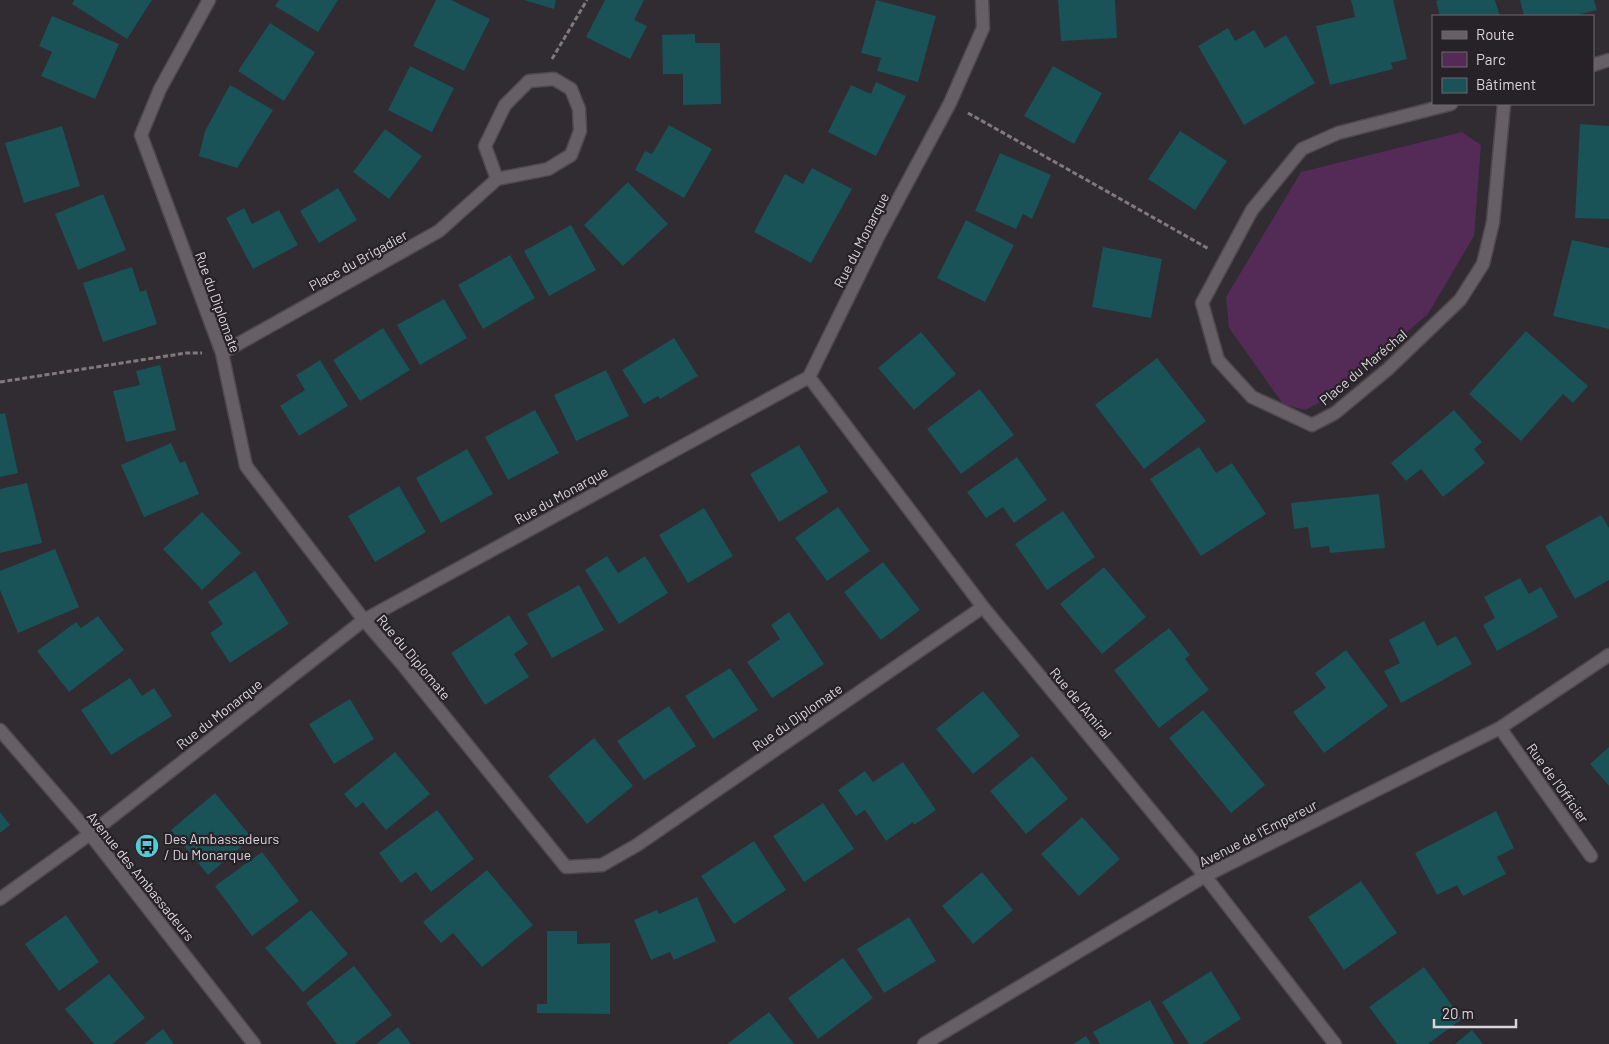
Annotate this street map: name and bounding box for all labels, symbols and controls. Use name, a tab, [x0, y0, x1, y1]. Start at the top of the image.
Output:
legend	[1432, 15, 1594, 105]
text: Route	[1476, 25, 1515, 43]
text: Parc	[1476, 50, 1506, 68]
text: Bâtiment	[1476, 75, 1536, 93]
street label: Rue du Monarque	[830, 190, 892, 290]
street label: Place du Brigadier	[306, 226, 410, 294]
street label: Rue du Diplomate	[192, 249, 244, 355]
street label: Place du Maréchal	[1316, 325, 1410, 409]
street label: Rue du Monarque	[511, 462, 611, 528]
street label: Rue du Diplomate	[373, 611, 455, 703]
street label: Rue de l'Amiral	[1046, 664, 1116, 742]
street label: Rue du Monarque	[173, 675, 265, 753]
street label: Rue du Diplomate	[749, 680, 845, 754]
street label: Rue de l'Officier	[1523, 740, 1593, 826]
street label: Avenue de l'Empereur	[1196, 796, 1320, 870]
street label: Avenue des Ambassadeurs	[84, 808, 199, 944]
place label: Des Ambassadeurs / Du Monarque	[164, 830, 279, 863]
bus stop icon: Des Ambassadeurs / Du Monarque	[134, 833, 160, 859]
scale bar	[1434, 996, 1516, 1028]
text: 20 m	[1442, 1004, 1474, 1022]

